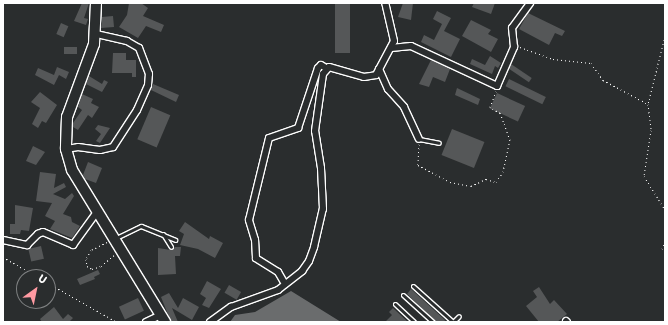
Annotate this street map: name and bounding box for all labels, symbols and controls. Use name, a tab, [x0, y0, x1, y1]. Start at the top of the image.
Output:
north arrow	[16, 269, 56, 309]
text: U	[35, 271, 50, 288]

